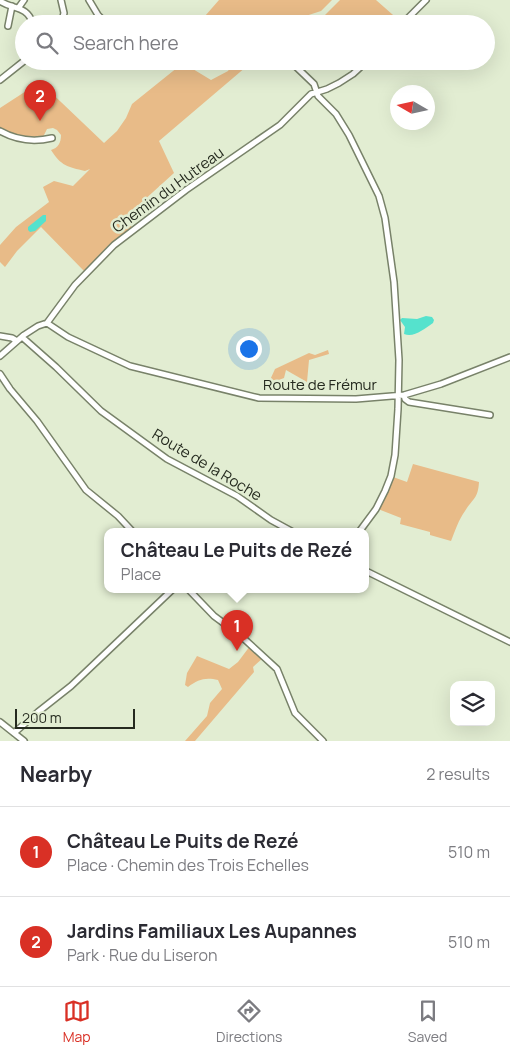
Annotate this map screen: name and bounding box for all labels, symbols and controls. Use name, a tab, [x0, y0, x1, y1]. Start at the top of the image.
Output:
search box	[15, 15, 495, 70]
icon: search	[33, 29, 61, 57]
text: Search here	[73, 30, 179, 56]
pin: 2	[24, 80, 56, 121]
north arrow	[390, 85, 435, 130]
street label: Chemin du Hutreau	[108, 142, 228, 237]
your location	[236, 336, 262, 362]
street label: Route de Frémur	[263, 374, 378, 395]
street label: Route de la Roche	[148, 424, 266, 506]
popup	[104, 528, 369, 593]
text: Château Le Puits de Rezé	[121, 537, 352, 563]
text: Place	[121, 563, 161, 585]
pin: 1	[221, 610, 253, 651]
map controls	[450, 681, 495, 726]
button: layers	[450, 681, 495, 726]
scale bar	[15, 706, 135, 729]
text: 200 m	[22, 708, 62, 727]
text: Nearby	[20, 760, 92, 788]
text: 2 results	[426, 763, 490, 785]
text: Château Le Puits de Rezé	[67, 828, 298, 854]
text: 1	[32, 841, 40, 863]
text: 510 m	[448, 841, 490, 863]
text: Place · Chemin des Trois Echelles	[67, 854, 309, 876]
text: Jardins Familiaux Les Aupannes	[67, 918, 357, 944]
text: 2	[31, 931, 41, 953]
text: 510 m	[448, 931, 490, 953]
text: Park · Rue du Liseron	[67, 944, 217, 966]
tab: Map	[63, 997, 91, 1046]
tab: Directions	[216, 997, 282, 1046]
tab: Saved	[408, 997, 447, 1046]

